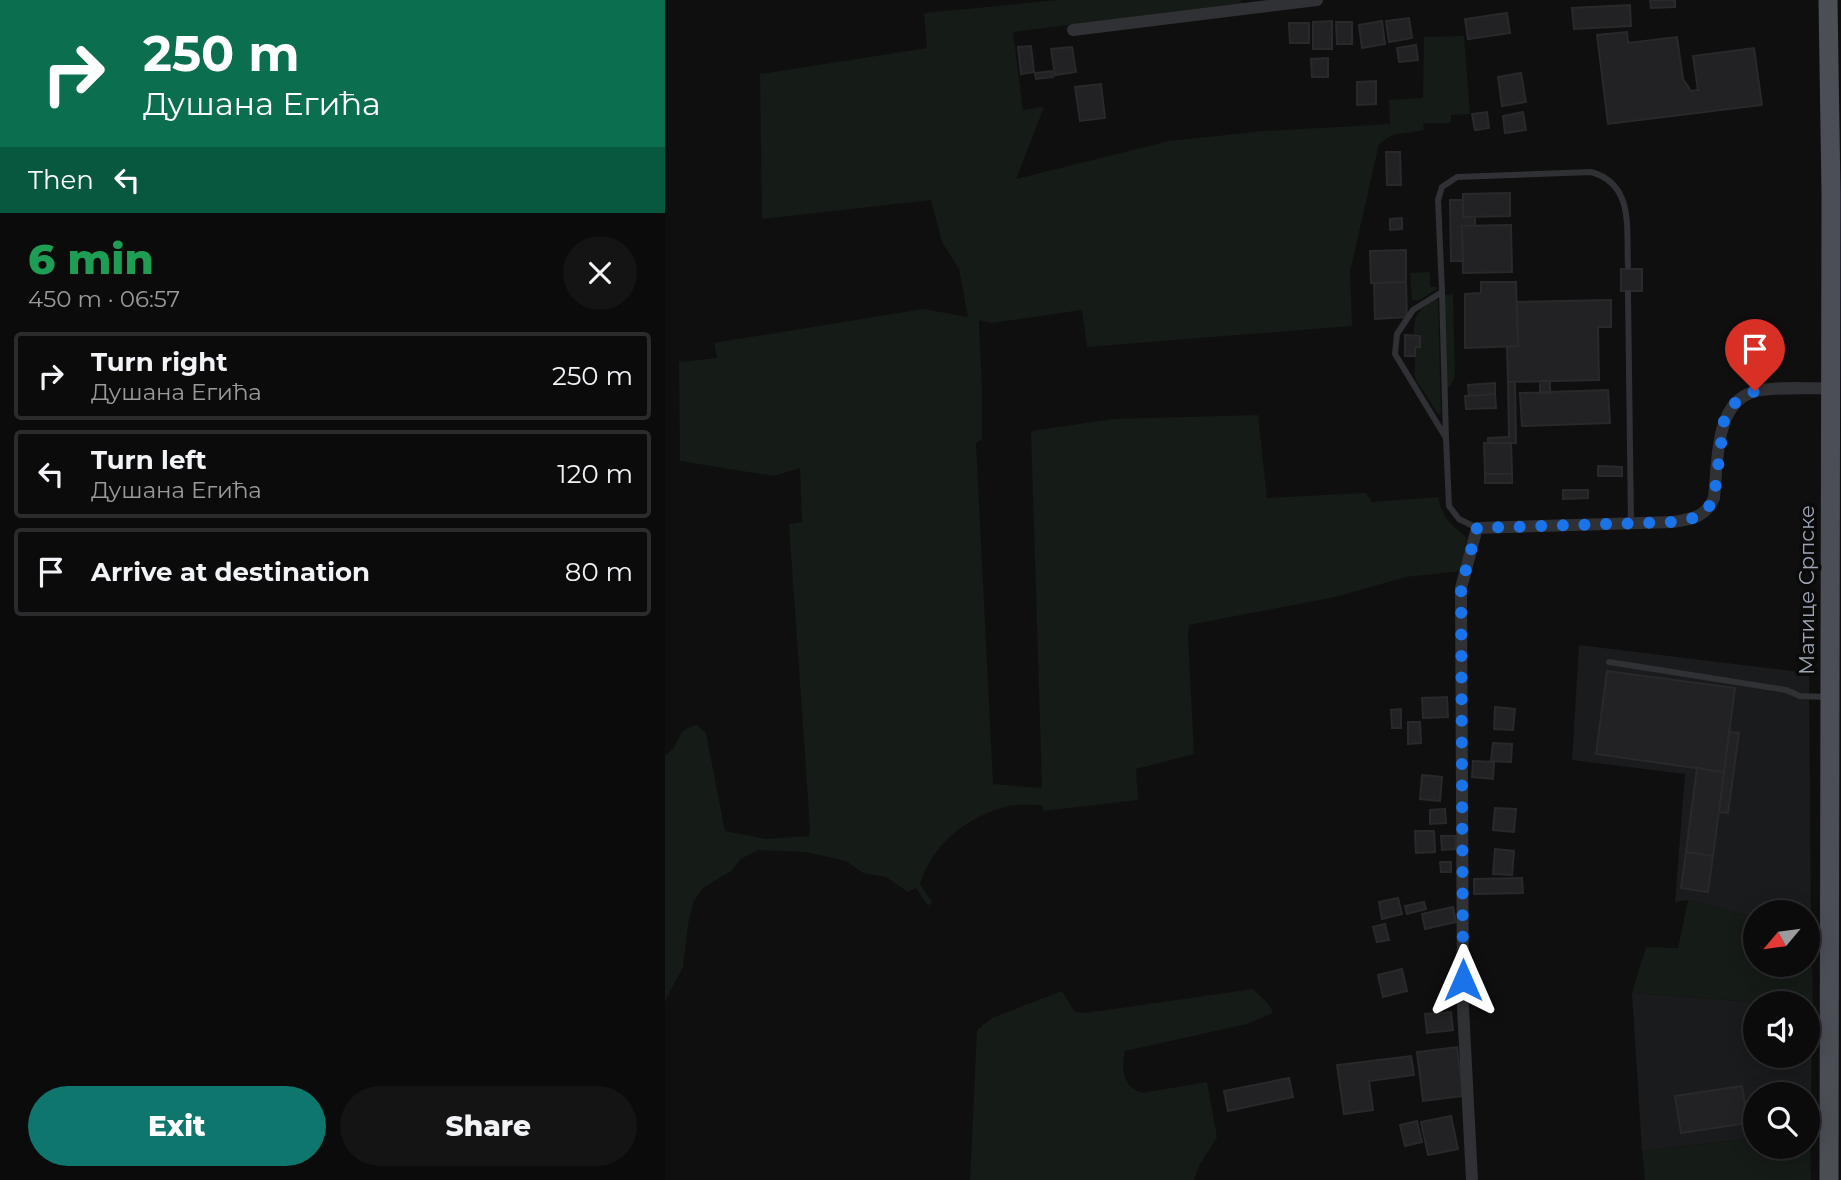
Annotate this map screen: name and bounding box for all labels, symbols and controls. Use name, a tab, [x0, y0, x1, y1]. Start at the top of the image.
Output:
text: 250 m	[143, 24, 300, 83]
icon: right	[28, 28, 119, 119]
text: Душана Егића	[143, 84, 381, 123]
icon: left	[108, 161, 146, 199]
text: Then	[28, 164, 94, 196]
text: 6 min	[28, 233, 154, 285]
button: close	[563, 236, 637, 310]
text: 450 m · 06:57	[28, 285, 180, 313]
pin	[1725, 319, 1785, 391]
icon: arrive	[1736, 330, 1774, 368]
text: Turn right	[91, 346, 227, 378]
icon: right	[32, 357, 70, 395]
text: 250 m	[552, 360, 633, 392]
text: Душана Егића	[91, 378, 262, 406]
text: Turn left	[91, 444, 207, 476]
icon: left	[32, 455, 70, 493]
text: 120 m	[557, 458, 633, 490]
text: Душана Егића	[91, 476, 262, 504]
street label: Матице Српске	[1794, 505, 1819, 675]
icon: arrive	[32, 553, 70, 591]
text: Arrive at destination	[91, 556, 370, 588]
text: 80 m	[565, 556, 633, 588]
north arrow	[1743, 900, 1820, 976]
map controls	[1743, 900, 1820, 1159]
position arrow	[1426, 943, 1500, 1017]
button: sound	[1743, 991, 1820, 1068]
button: search	[1743, 1082, 1820, 1159]
button: Exit	[28, 1086, 326, 1166]
button: Share	[340, 1086, 637, 1166]

